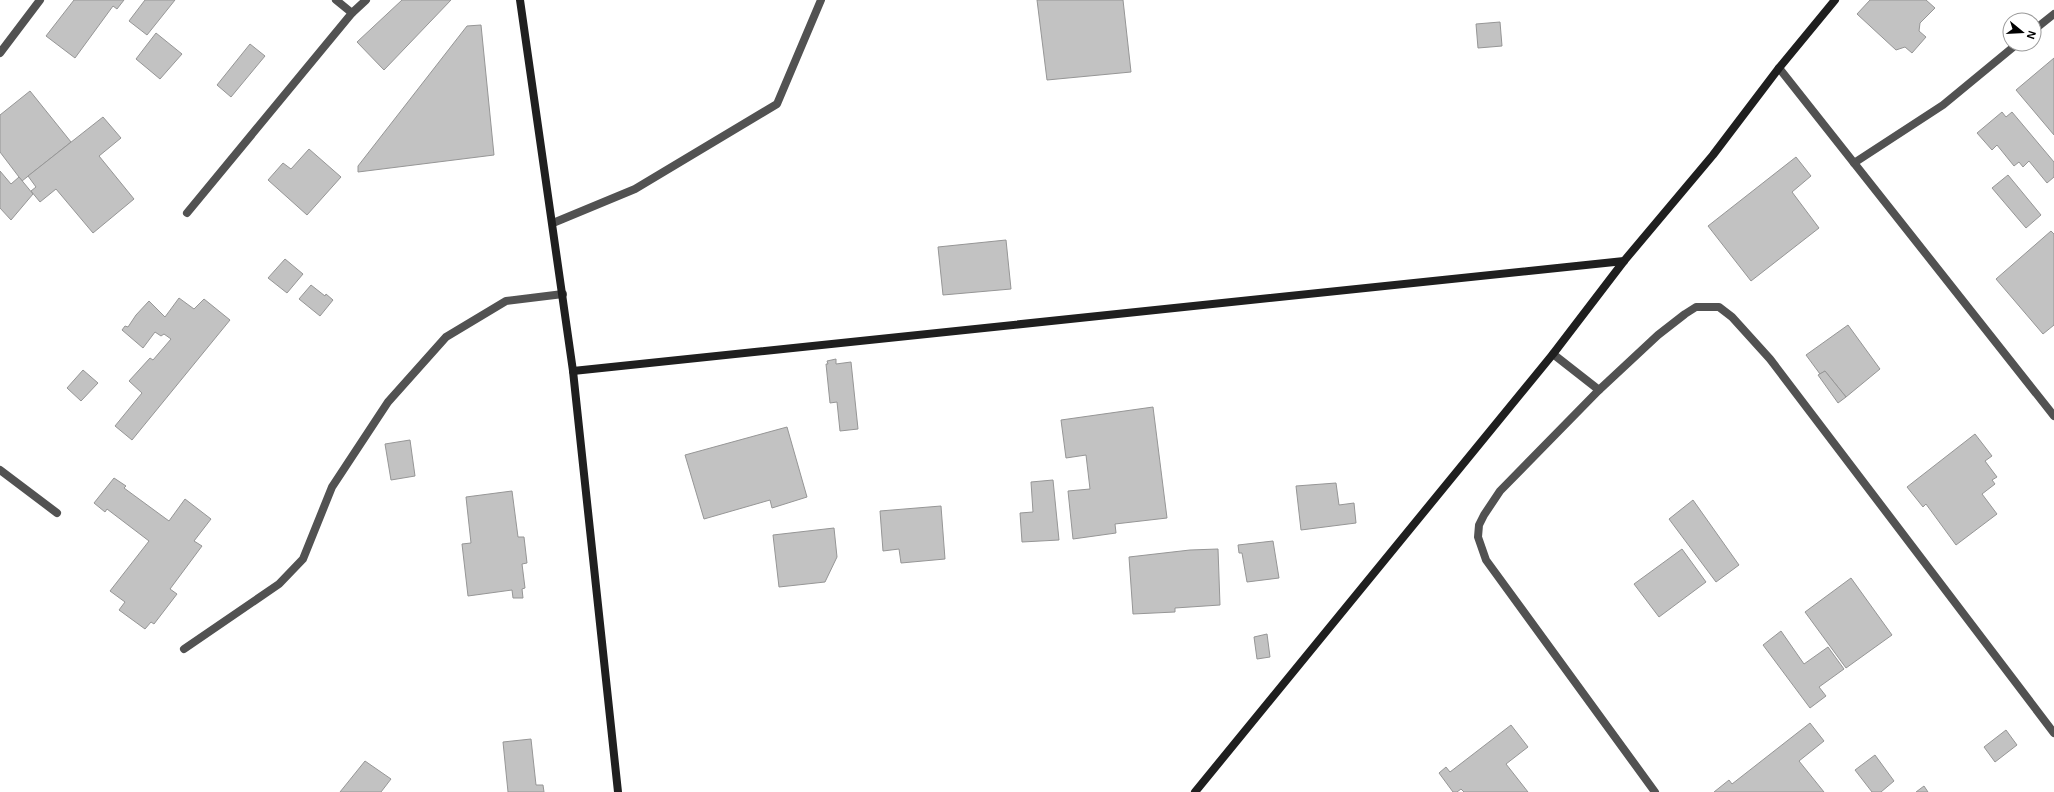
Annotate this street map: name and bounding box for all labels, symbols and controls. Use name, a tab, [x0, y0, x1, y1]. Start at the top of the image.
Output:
north arrow	[2002, 12, 2042, 52]
text: N	[2025, 29, 2038, 41]

